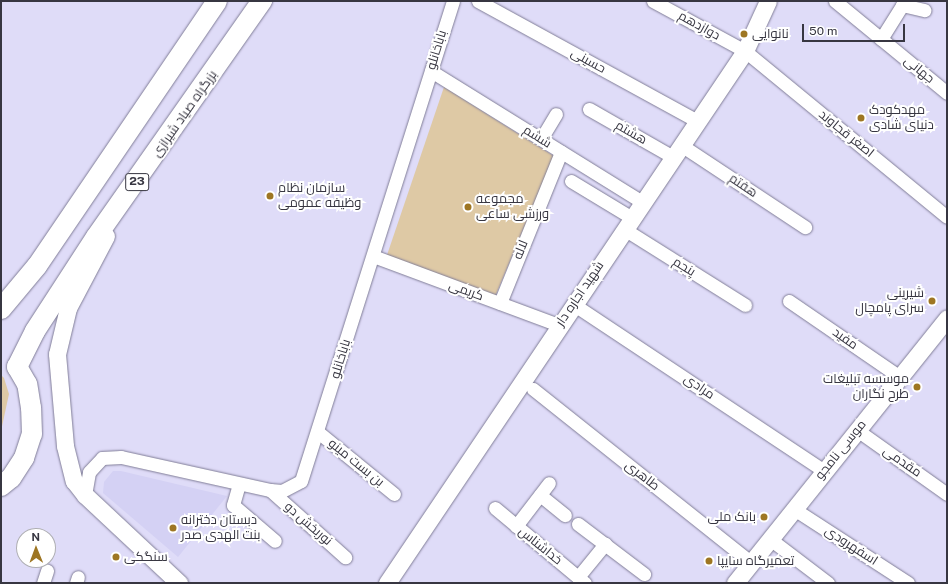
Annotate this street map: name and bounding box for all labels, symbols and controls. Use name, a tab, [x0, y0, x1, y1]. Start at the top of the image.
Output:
street label: دوازدهم	[675, 8, 723, 44]
scale bar	[804, 16, 907, 42]
text: 50 m	[809, 24, 837, 38]
place label: نانوایی	[752, 26, 789, 42]
street label: باباخانلو	[424, 28, 450, 72]
marker: نانوایی	[739, 29, 749, 39]
street label: حسینی	[568, 45, 608, 77]
street label: جهانی	[901, 53, 937, 87]
street label: بزرگراه صیاد شیرازی	[149, 68, 221, 160]
place label: مهدکودک دنیای شادی	[869, 103, 934, 134]
street label: اصغر قجاوند	[815, 107, 877, 161]
marker: مهدکودک دنیای شادی	[856, 113, 866, 123]
street label: هشتم	[612, 118, 650, 148]
street label: ششم	[520, 122, 554, 152]
street label: هفتم	[726, 171, 760, 201]
road number: 23	[125, 172, 149, 192]
place label: سازمان نظام وظیفه عمومی	[278, 181, 361, 212]
marker: سازمان نظام وظیفه عمومی	[265, 191, 275, 201]
place label: مجموعه ورزشی ساعی	[476, 192, 549, 223]
marker: مجموعه ورزشی ساعی	[463, 202, 473, 212]
street label: لاله	[510, 238, 532, 262]
street label: پنجم	[670, 254, 698, 280]
street label: شهید اجاره دار	[553, 258, 607, 330]
street label: کریمی	[447, 278, 485, 304]
place label: شیرینی سرای پامچال	[855, 286, 924, 317]
marker: شیرینی سرای پامچال	[927, 296, 937, 306]
street label: مفید	[829, 325, 861, 353]
street label: باباخانلو	[328, 337, 354, 381]
street label: مرادی	[681, 371, 717, 403]
place label: موسسه تبلیغات طرح نگاران	[823, 372, 909, 403]
marker: موسسه تبلیغات طرح نگاران	[912, 382, 922, 392]
street label: موسی نامجو	[812, 417, 870, 483]
street label: بن بست مینو	[325, 436, 387, 490]
street label: مقدمی	[880, 443, 924, 481]
street label: طاهری	[622, 458, 662, 494]
street label: نوربخش دو	[281, 499, 335, 549]
place label: بانک ملی	[708, 509, 756, 525]
marker: بانک ملی	[759, 512, 769, 522]
place label: دبستان دخترانه بنت الهدی صدر	[181, 513, 261, 544]
marker: دبستان دخترانه بنت الهدی صدر	[168, 523, 178, 533]
street label: اسفهرودی	[822, 523, 880, 569]
street label: خداشناس	[515, 524, 565, 568]
north arrow	[16, 528, 56, 568]
text: N	[31, 531, 40, 543]
place label: سنگکی	[124, 549, 168, 565]
marker: سنگکی	[111, 552, 121, 562]
place label: تعمیرگاه سایپا	[717, 553, 794, 569]
marker: تعمیرگاه سایپا	[704, 556, 714, 566]

